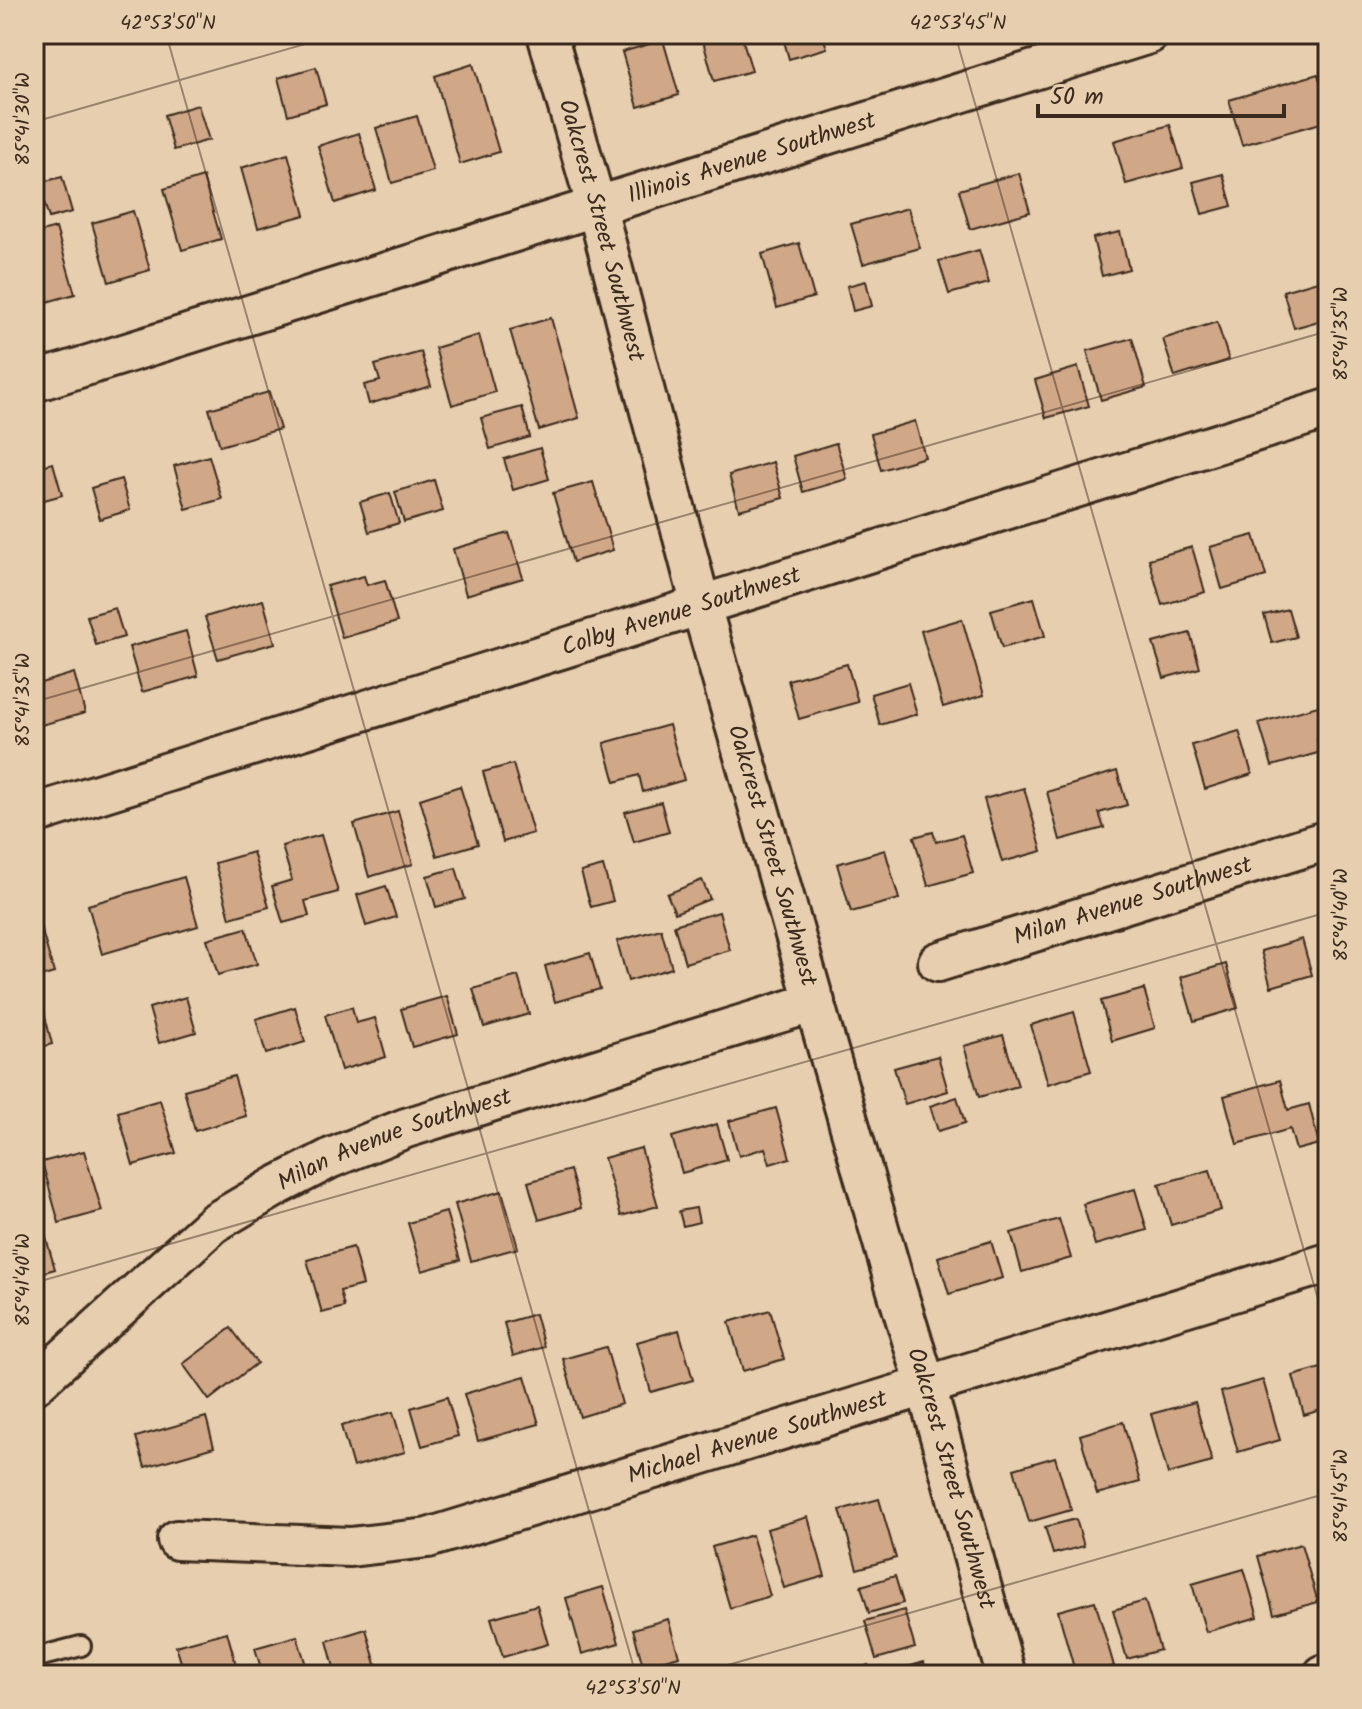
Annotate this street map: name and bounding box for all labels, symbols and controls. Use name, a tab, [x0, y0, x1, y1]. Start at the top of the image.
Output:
text: 42°53'50"N	[120, 8, 216, 40]
text: 42°53'45"N	[910, 8, 1006, 40]
scale bar	[1038, 68, 1284, 118]
text: 85°41'30"W	[8, 72, 40, 166]
text: 50 m	[1050, 78, 1104, 117]
street label: Oakcrest Street Southwest	[547, 95, 656, 367]
street label: Illinois Avenue Southwest	[623, 101, 882, 215]
text: 85°41'35"W	[1326, 287, 1358, 381]
street label: Colby Avenue Southwest	[556, 556, 806, 667]
text: 85°41'35"W	[8, 653, 40, 747]
street label: Oakcrest Street Southwest	[716, 720, 828, 992]
street label: Milan Avenue Southwest	[1008, 845, 1258, 957]
text: 85°41'40"W	[1326, 868, 1358, 962]
street label: Milan Avenue Southwest	[270, 1077, 517, 1202]
text: 85°41'40"W	[8, 1233, 40, 1327]
street label: Oakcrest Street Southwest	[896, 1343, 1007, 1614]
street label: Michael Avenue Southwest	[623, 1379, 893, 1495]
text: 85°41'45"W	[1326, 1449, 1358, 1543]
text: 42°53'50"N	[585, 1673, 681, 1705]

